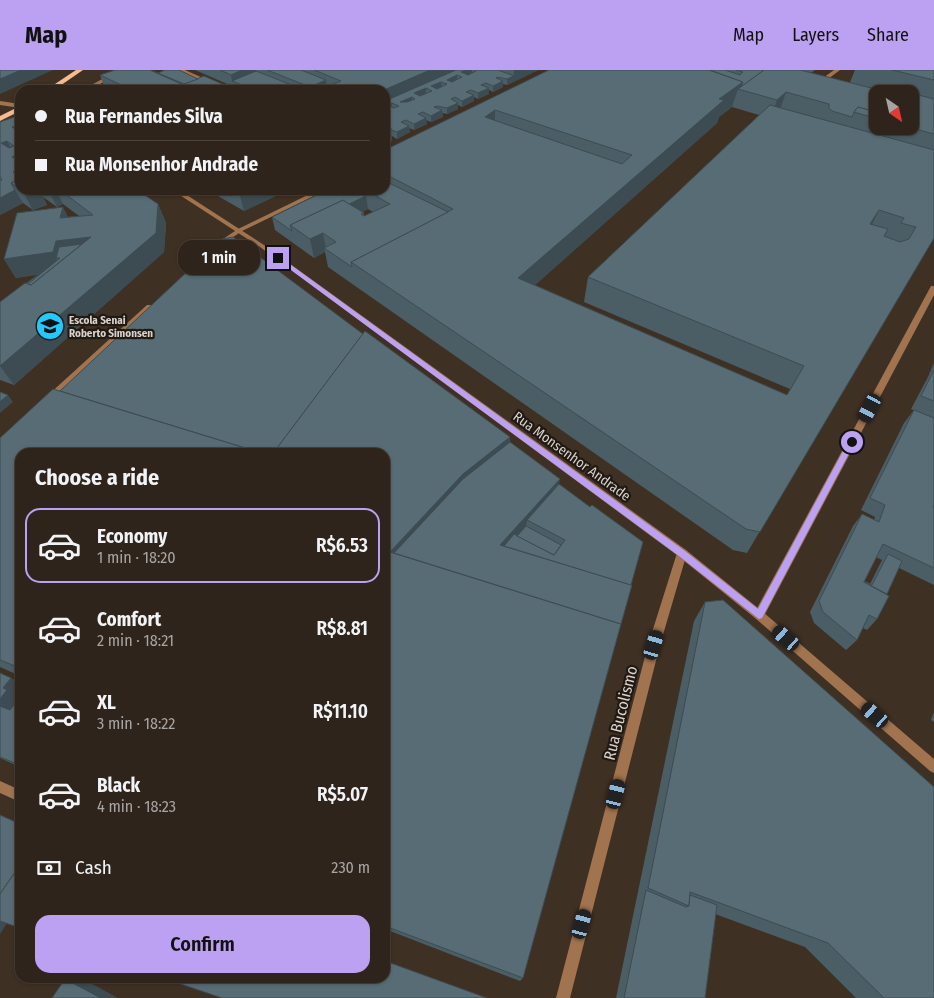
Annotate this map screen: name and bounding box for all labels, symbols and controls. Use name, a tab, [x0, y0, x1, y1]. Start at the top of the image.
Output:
text: Map	[25, 21, 67, 49]
text: Map	[733, 24, 764, 46]
text: Layers	[792, 24, 839, 46]
text: Share	[867, 24, 909, 46]
north arrow	[869, 85, 919, 135]
map controls	[869, 85, 919, 135]
text: Rua Fernandes Silva	[65, 105, 223, 128]
text: Rua Monsenhor Andrade	[65, 153, 258, 176]
callout: 1 min	[178, 240, 260, 276]
route end	[267, 247, 289, 269]
text: 1 min	[202, 248, 236, 267]
school or university icon: Escola Senai Roberto Simonsen	[35, 311, 65, 341]
place label: Escola Senai Roberto Simonsen	[69, 314, 153, 340]
car	[856, 391, 883, 425]
street label: Rua Monsenhor Andrade	[510, 408, 634, 505]
route start	[841, 431, 863, 453]
text: Choose a ride	[35, 464, 159, 491]
icon: car	[37, 523, 82, 568]
text: Economy	[97, 525, 167, 548]
text: R$6.53	[316, 534, 368, 557]
text: 1 min · 18:20	[97, 548, 176, 567]
icon: car	[37, 606, 82, 651]
text: Comfort	[97, 608, 161, 631]
text: R$8.81	[317, 617, 368, 640]
car	[769, 622, 802, 654]
car	[642, 628, 665, 662]
text: 2 min · 18:21	[97, 631, 174, 650]
street label: Rua Bucolismo	[600, 664, 641, 762]
icon: car	[37, 689, 82, 734]
text: XL	[97, 691, 116, 714]
car	[858, 699, 891, 731]
text: R$11.10	[313, 700, 368, 723]
text: 3 min · 18:22	[97, 714, 175, 733]
icon: car	[37, 772, 82, 817]
text: Black	[97, 774, 140, 797]
car	[605, 778, 626, 810]
text: R$5.07	[317, 783, 368, 806]
text: 4 min · 18:23	[97, 797, 176, 816]
icon: cash	[35, 854, 63, 882]
text: Cash	[75, 856, 112, 879]
text: 230 m	[331, 858, 370, 877]
car	[570, 908, 593, 940]
button: Confirm	[35, 915, 370, 973]

